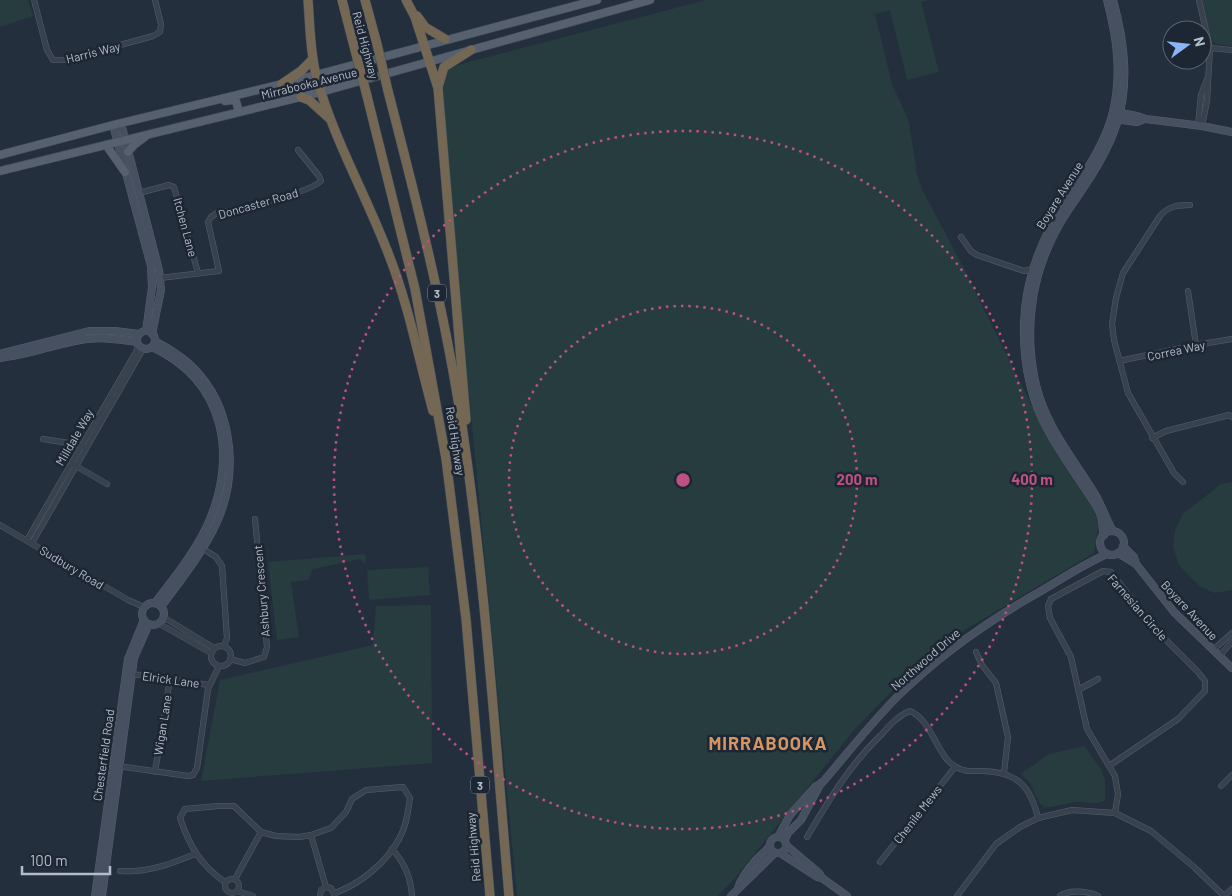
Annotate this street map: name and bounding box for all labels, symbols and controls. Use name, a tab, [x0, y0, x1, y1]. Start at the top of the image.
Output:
street label: Reid Highway	[350, 10, 382, 81]
north arrow	[1162, 20, 1212, 70]
text: N	[1191, 35, 1209, 48]
street label: Harris Way	[64, 38, 122, 66]
street label: Mirrabooka Avenue	[259, 64, 359, 102]
street label: Boyare Avenue	[1033, 159, 1085, 231]
street label: Doncaster Road	[216, 185, 300, 221]
street label: Itchen Lane	[171, 196, 201, 258]
road number: 3	[428, 284, 446, 302]
street label: Correa Way	[1146, 337, 1207, 363]
street label: Milldale Way	[52, 406, 96, 468]
street label: Reid Highway	[444, 406, 468, 477]
text: 200 m	[836, 470, 878, 488]
text: 400 m	[1011, 470, 1053, 488]
centre of rings	[674, 471, 692, 489]
street label: Sudbury Road	[37, 542, 107, 592]
street label: Ashbury Crescent	[250, 544, 272, 638]
street label: Farnesian Circle	[1105, 571, 1171, 643]
street label: Boyare Avenue	[1159, 577, 1221, 643]
street label: Northwood Drive	[888, 625, 962, 693]
street label: Elrick Lane	[141, 668, 201, 690]
street label: Wigan Lane	[150, 694, 174, 756]
street label: Chesterfield Road	[90, 708, 116, 802]
district label: MIRRABOOKA	[708, 732, 828, 754]
road number: 3	[471, 776, 489, 794]
street label: Chenile Mews	[890, 782, 944, 846]
street label: Reid Highway	[463, 811, 483, 882]
scale bar	[22, 844, 110, 876]
text: 100 m	[30, 851, 68, 869]

